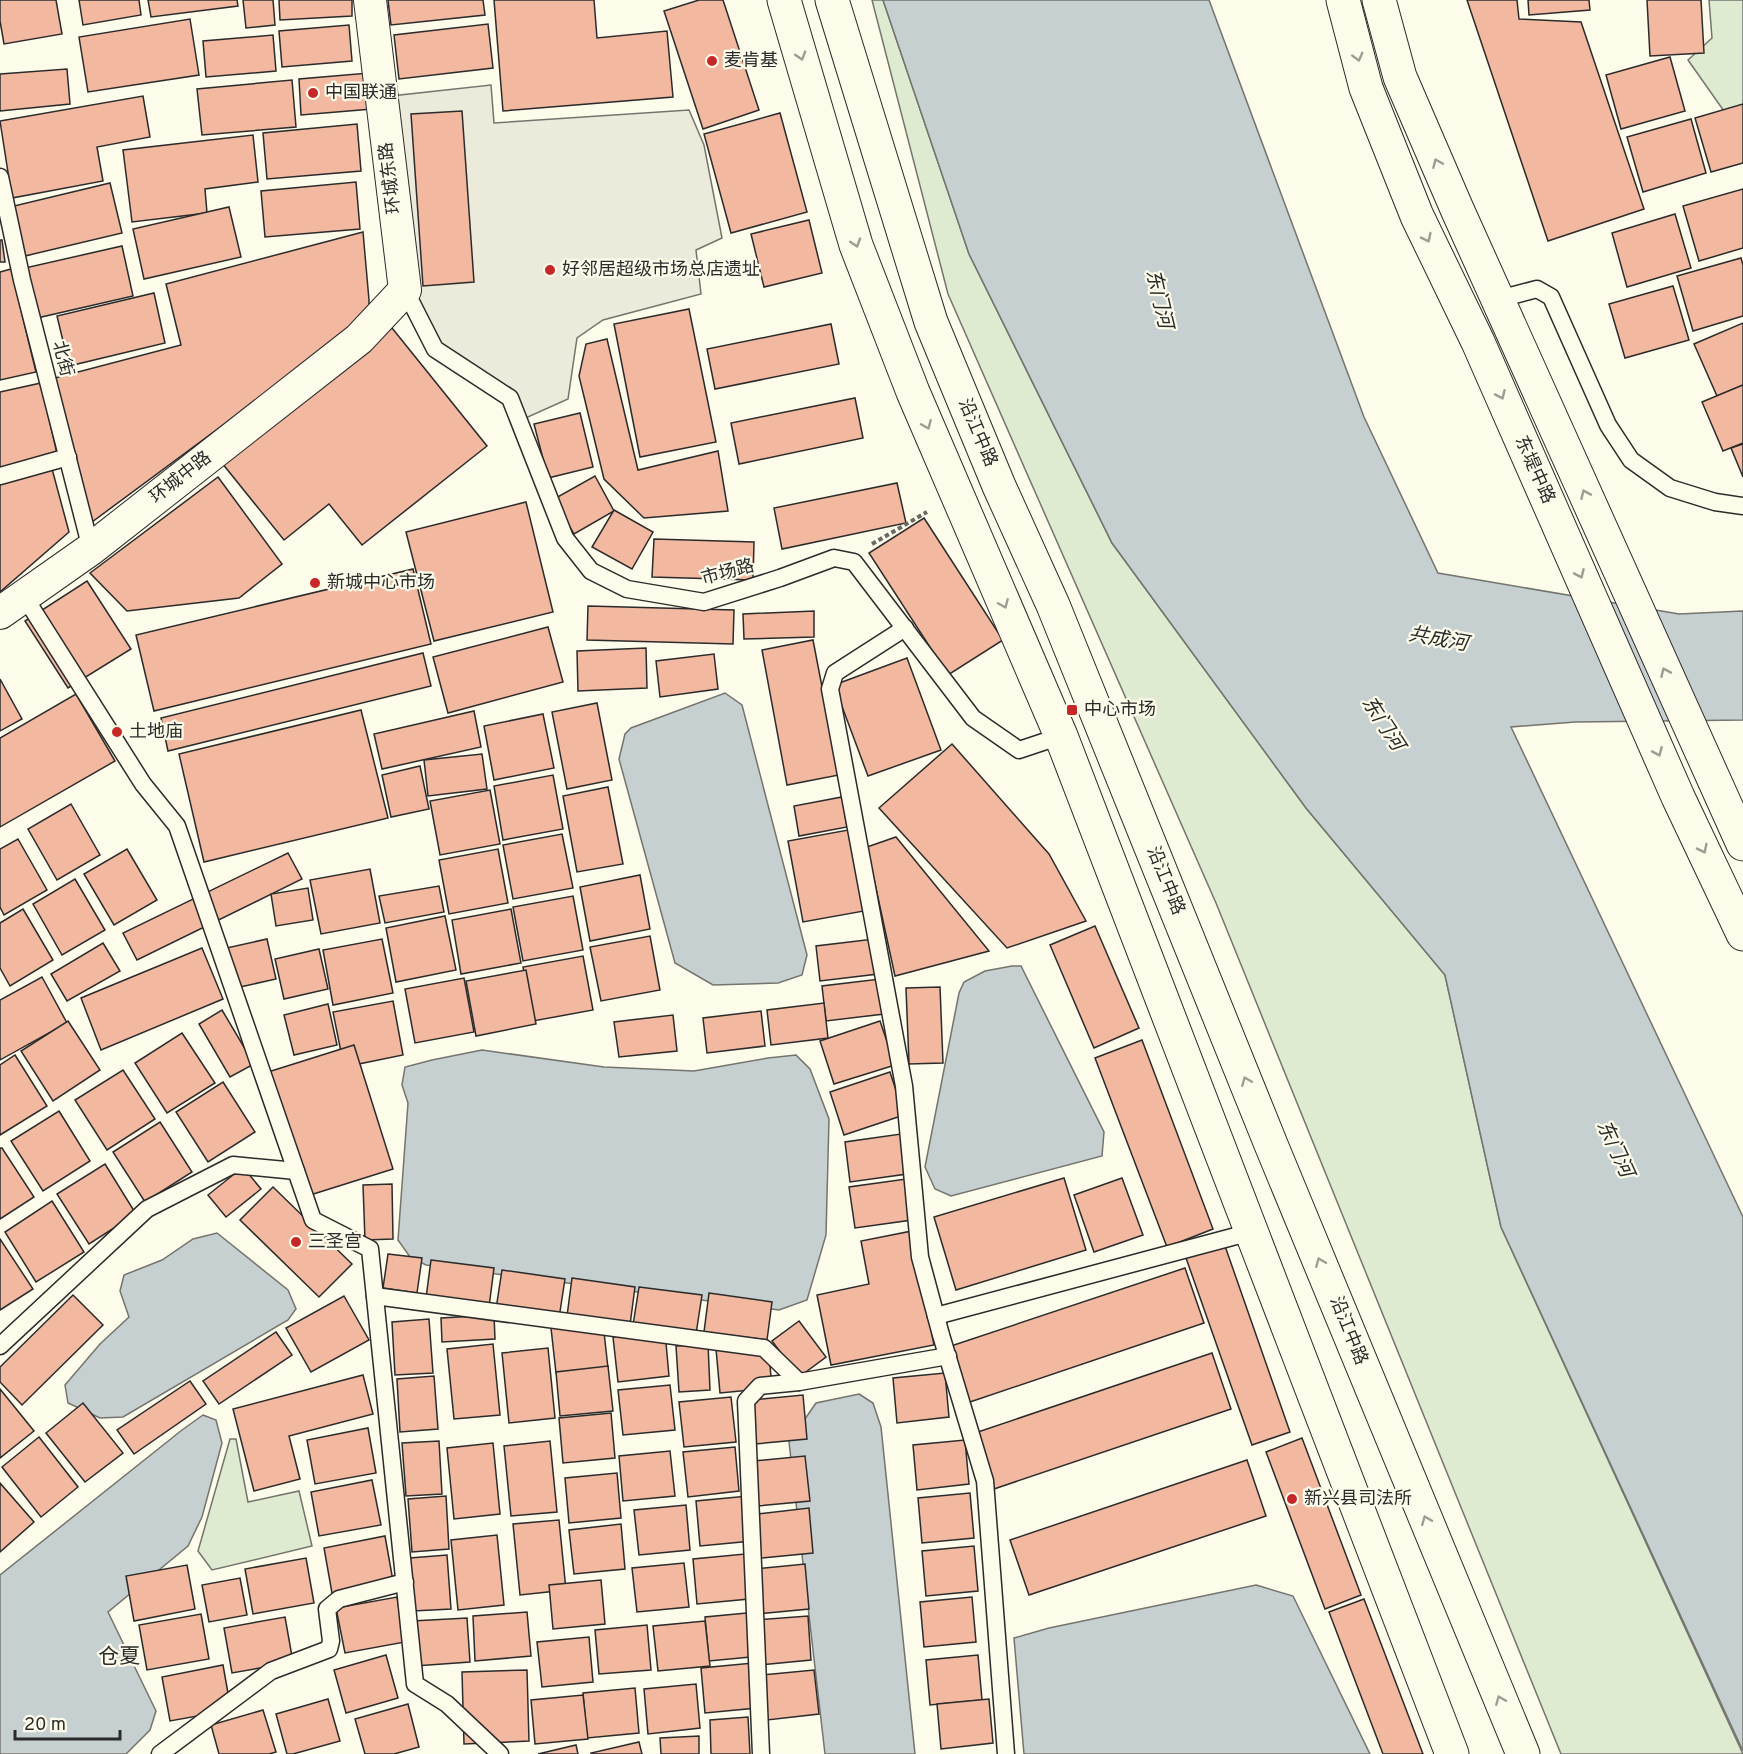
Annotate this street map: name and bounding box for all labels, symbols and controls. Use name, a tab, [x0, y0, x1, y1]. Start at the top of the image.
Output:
place label: 麦肯基	[724, 50, 778, 73]
one-way arrow	[794, 50, 806, 61]
one-way arrow	[1350, 51, 1363, 61]
marker: 麦肯基	[705, 54, 719, 68]
place label: 中国联通	[325, 82, 397, 105]
marker: 中国联通	[306, 86, 320, 100]
street label: 环城东路	[375, 141, 407, 215]
one-way arrow	[1432, 159, 1444, 170]
one-way arrow	[1420, 232, 1432, 243]
one-way arrow	[848, 237, 861, 248]
place label: 好邻居超级市场总店遗址	[562, 259, 760, 282]
marker: 好邻居超级市场总店遗址	[543, 263, 557, 277]
water label: 东门河	[1139, 267, 1178, 335]
street label: 北街	[46, 339, 78, 379]
one-way arrow	[1494, 389, 1506, 400]
street label: 沿江中路	[952, 395, 1002, 471]
one-way arrow	[920, 418, 932, 429]
street label: 东堤中路	[1509, 432, 1559, 508]
street label: 环城中路	[146, 447, 216, 509]
one-way arrow	[1581, 490, 1593, 501]
street label: 市场路	[699, 555, 757, 591]
one-way arrow	[1572, 567, 1584, 578]
place label: 新城中心市场	[327, 572, 435, 595]
marker: 新城中心市场	[308, 576, 322, 590]
one-way arrow	[997, 598, 1009, 609]
water label: 共成河	[1406, 622, 1474, 659]
one-way arrow	[1661, 668, 1673, 679]
water label: 东门河	[1355, 692, 1411, 760]
place label: 中心市场	[1084, 699, 1156, 722]
marker: 中心市场	[1065, 703, 1079, 717]
place label: 土地庙	[129, 721, 183, 744]
marker: 土地庙	[110, 725, 124, 739]
one-way arrow	[1651, 746, 1663, 757]
street label: 沿江中路	[1141, 843, 1189, 919]
one-way arrow	[1696, 843, 1708, 854]
one-way arrow	[1241, 1076, 1253, 1087]
water label: 东门河	[1590, 1116, 1640, 1185]
place label: 三圣宫	[308, 1231, 362, 1254]
marker: 三圣宫	[289, 1235, 303, 1249]
one-way arrow	[1315, 1257, 1327, 1268]
street label: 沿江中路	[1324, 1293, 1372, 1369]
place label: 新兴县司法所	[1304, 1488, 1412, 1511]
marker: 新兴县司法所	[1285, 1492, 1299, 1506]
one-way arrow	[1421, 1515, 1433, 1526]
district label: 仓夏	[98, 1644, 140, 1671]
one-way arrow	[1495, 1695, 1507, 1706]
scale bar	[15, 1703, 120, 1741]
text: 20 m	[24, 1714, 66, 1737]

